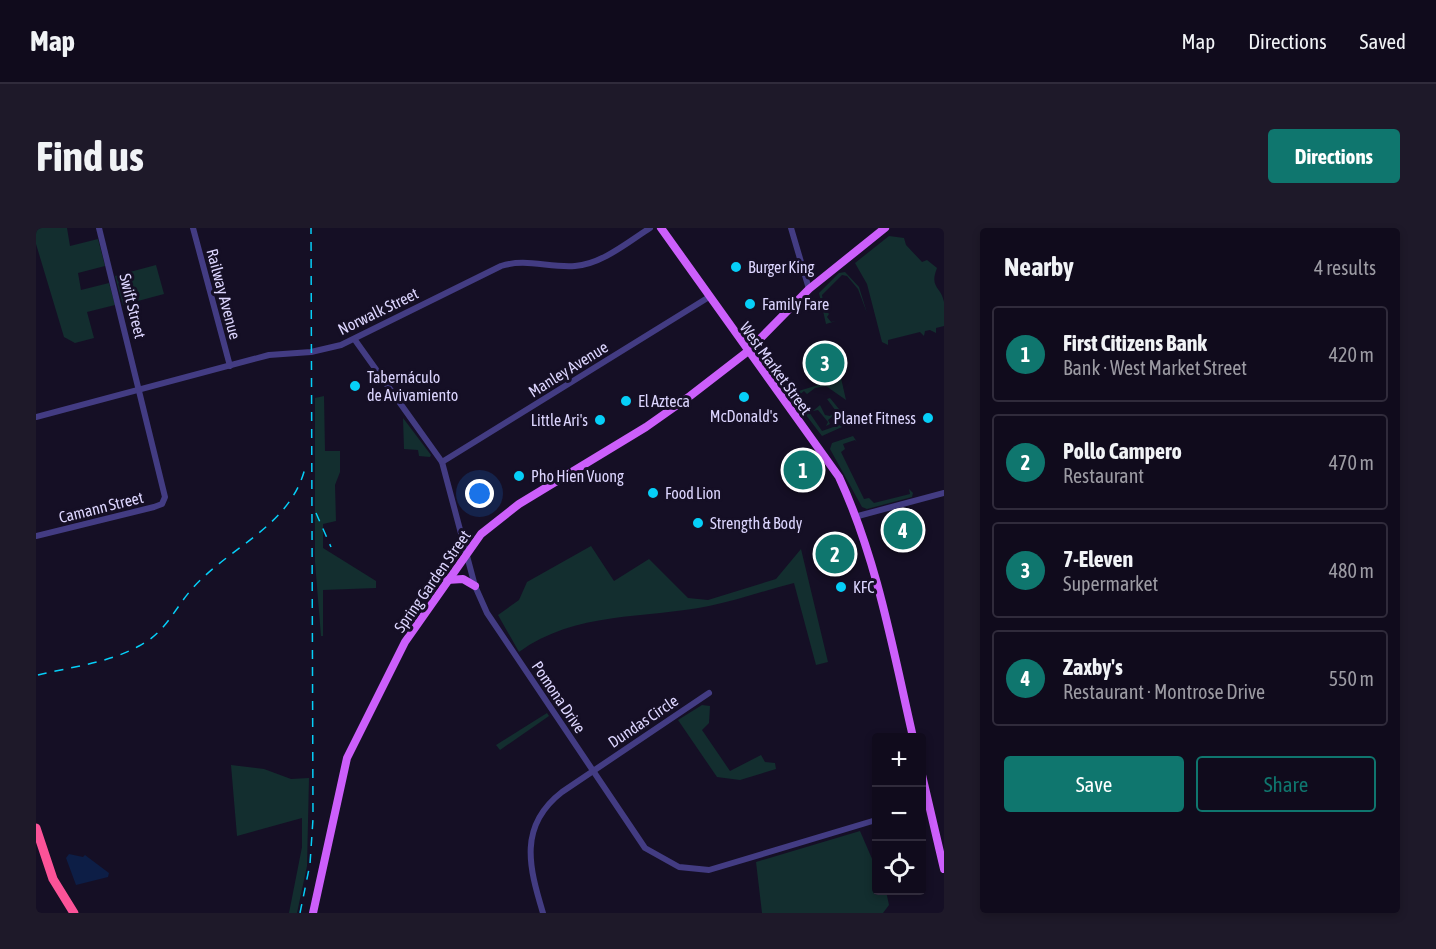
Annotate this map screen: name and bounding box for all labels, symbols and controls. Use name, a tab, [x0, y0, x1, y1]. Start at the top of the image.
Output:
text: Map	[30, 25, 75, 57]
text: Map	[1181, 29, 1215, 53]
text: Directions	[1248, 29, 1327, 53]
text: Saved	[1360, 29, 1406, 53]
button: Directions	[1268, 129, 1400, 183]
text: Find us	[36, 132, 144, 180]
street label: Railway Avenue	[202, 247, 245, 342]
text: Nearby	[1004, 252, 1074, 282]
text: 4 results	[1314, 256, 1376, 279]
place label: Burger King	[748, 258, 815, 277]
marker: Burger King	[729, 260, 743, 274]
street label: Swift Street	[116, 272, 150, 341]
street label: Norwalk Street	[335, 284, 421, 338]
place label: Family Fare	[762, 295, 829, 314]
marker: Family Fare	[743, 297, 757, 311]
street label: West Market Street	[737, 318, 816, 418]
text: First Citizens Bank	[1063, 330, 1207, 356]
street label: Manley Avenue	[525, 337, 612, 401]
pin: 3	[806, 340, 844, 386]
text: 1	[1021, 343, 1030, 366]
text: 420 m	[1329, 343, 1374, 366]
text: Bank · West Market Street	[1063, 356, 1247, 379]
place label: Tabernáculo de Avivamiento	[367, 368, 458, 404]
marker: Tabernáculo de Avivamiento	[348, 379, 362, 393]
marker: McDonald's	[737, 390, 751, 404]
place label: El Azteca	[638, 392, 690, 410]
marker: El Azteca	[619, 394, 633, 408]
place label: McDonald's	[710, 407, 778, 425]
place label: Planet Fitness	[834, 409, 916, 427]
place label: Little Ari's	[531, 411, 588, 429]
marker: Planet Fitness	[921, 411, 935, 425]
marker: Little Ari's	[593, 413, 607, 427]
text: Pollo Campero	[1063, 438, 1182, 464]
pin: 1	[784, 448, 822, 492]
text: 2	[1021, 451, 1030, 474]
text: 470 m	[1329, 451, 1374, 474]
text: Restaurant	[1063, 464, 1144, 487]
place label: Pho Hien Vuong	[531, 467, 624, 486]
marker: Pho Hien Vuong	[512, 469, 526, 483]
your location	[465, 479, 494, 508]
place label: Food Lion	[665, 484, 721, 502]
marker: Food Lion	[646, 486, 660, 500]
street label: Camann Street	[57, 488, 145, 526]
pin: 4	[884, 508, 922, 552]
place label: Strength & Body	[710, 514, 803, 533]
marker: Strength & Body	[691, 516, 705, 530]
street label: Spring Garden Street	[390, 526, 475, 636]
pin: 2	[816, 532, 854, 576]
text: 7-Eleven	[1063, 546, 1133, 572]
text: 3	[1021, 559, 1030, 582]
text: 480 m	[1329, 559, 1374, 582]
text: Supermarket	[1063, 572, 1158, 595]
place label: KFC	[853, 578, 875, 596]
marker: KFC	[834, 580, 848, 594]
text: Zaxby's	[1063, 654, 1123, 680]
street label: Pomona Drive	[528, 658, 590, 736]
text: 4	[1021, 667, 1030, 690]
text: 550 m	[1329, 667, 1374, 690]
text: Restaurant · Montrose Drive	[1063, 680, 1265, 703]
street label: Dundas Circle	[605, 691, 681, 751]
map controls	[872, 733, 926, 895]
button: +	[872, 733, 926, 787]
button: Save	[1004, 756, 1184, 812]
button: Share	[1196, 756, 1376, 812]
button: −	[872, 787, 926, 841]
button: locate	[872, 841, 926, 895]

